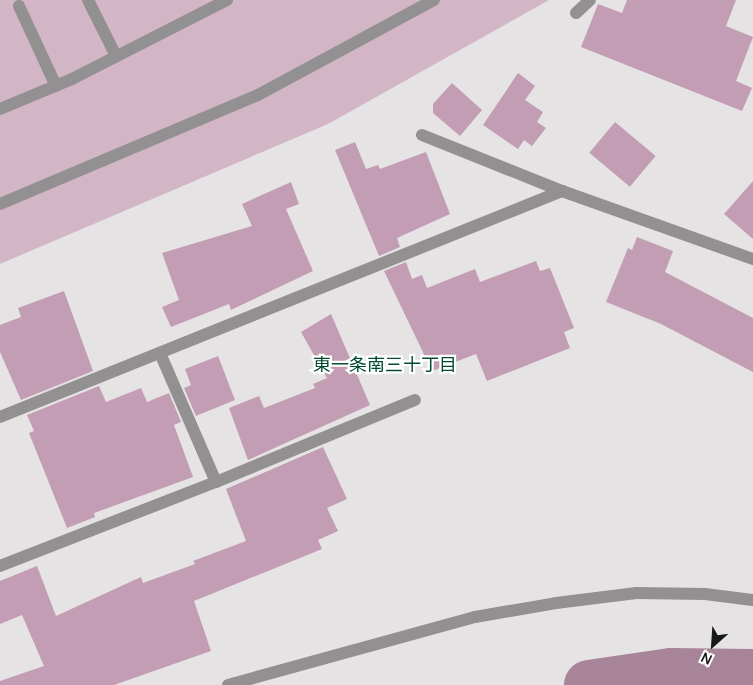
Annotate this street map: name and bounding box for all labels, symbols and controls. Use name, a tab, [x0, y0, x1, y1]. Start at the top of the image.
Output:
district label: 東一条南三十丁目	[313, 353, 457, 375]
north arrow	[688, 620, 738, 670]
text: N	[698, 648, 715, 670]

